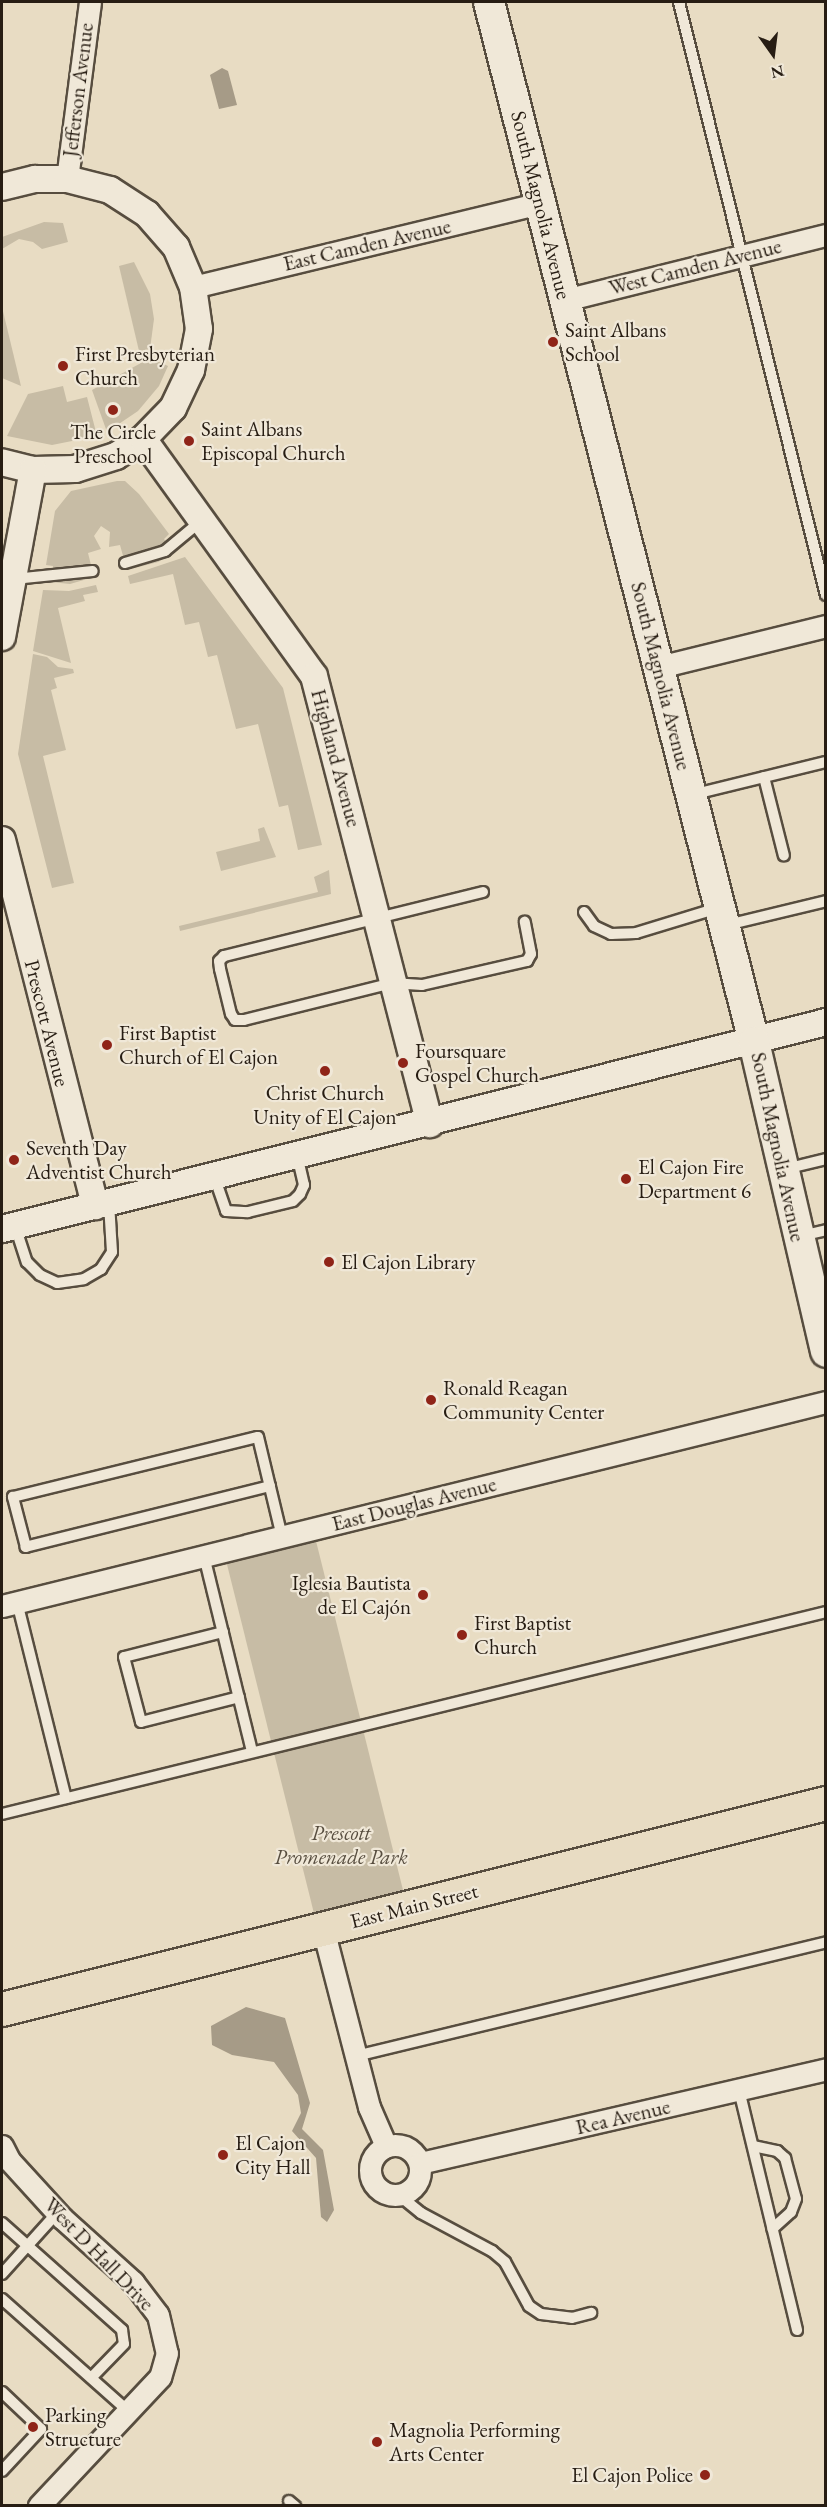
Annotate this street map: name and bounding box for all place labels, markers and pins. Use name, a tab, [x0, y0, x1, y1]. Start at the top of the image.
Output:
place label: Saint Albans School	[565, 317, 666, 367]
marker: Saint Albans School	[546, 335, 560, 349]
place label: First Presbyterian Church	[75, 341, 215, 391]
marker: First Presbyterian Church	[56, 359, 70, 373]
marker: The Circle Preschool	[106, 403, 120, 417]
place label: Saint Albans Episcopal Church	[201, 416, 345, 466]
place label: The Circle Preschool	[70, 419, 156, 469]
marker: Saint Albans Episcopal Church	[182, 434, 196, 448]
place label: First Baptist Church of El Cajon	[119, 1020, 278, 1070]
marker: First Baptist Church of El Cajon	[100, 1038, 114, 1052]
place label: Foursquare Gospel Church	[415, 1038, 539, 1088]
marker: Foursquare Gospel Church	[396, 1056, 410, 1070]
marker: Christ Church Unity of El Cajon	[318, 1064, 332, 1078]
place label: Christ Church Unity of El Cajon	[253, 1080, 397, 1130]
place label: Seventh Day Adventist Church	[26, 1135, 172, 1185]
marker: Seventh Day Adventist Church	[7, 1153, 21, 1167]
place label: El Cajon Fire Department 6	[638, 1154, 751, 1204]
marker: El Cajon Fire Department 6	[619, 1172, 633, 1186]
place label: El Cajon Library	[341, 1249, 475, 1275]
marker: El Cajon Library	[322, 1255, 336, 1269]
place label: Ronald Reagan Community Center	[443, 1375, 604, 1425]
marker: Ronald Reagan Community Center	[424, 1393, 438, 1407]
place label: Iglesia Bautista de El Cajón	[292, 1570, 411, 1620]
marker: Iglesia Bautista de El Cajón	[416, 1588, 430, 1602]
place label: First Baptist Church	[474, 1610, 571, 1660]
marker: First Baptist Church	[455, 1628, 469, 1642]
place label: El Cajon City Hall	[235, 2130, 311, 2180]
marker: El Cajon City Hall	[216, 2148, 230, 2162]
place label: Parking Structure	[45, 2402, 121, 2452]
place label: Magnolia Performing Arts Center	[389, 2417, 560, 2467]
marker: Parking Structure	[26, 2420, 40, 2434]
marker: Magnolia Performing Arts Center	[370, 2435, 384, 2449]
place label: El Cajon Police	[571, 2462, 693, 2488]
marker: El Cajon Police	[698, 2468, 712, 2482]

